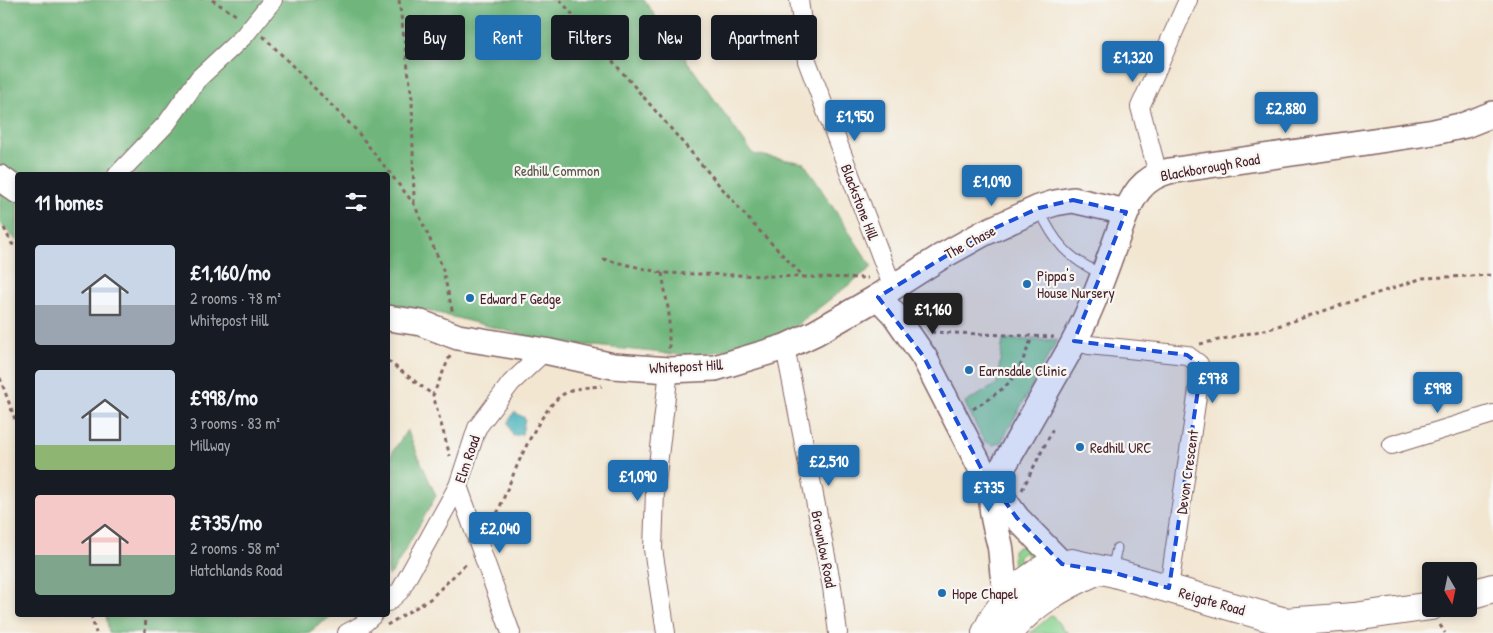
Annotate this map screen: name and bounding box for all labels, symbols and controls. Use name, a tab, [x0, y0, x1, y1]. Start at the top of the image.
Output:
chip: Buy	[405, 15, 465, 60]
chip: Rent	[475, 15, 541, 60]
chip: Filters	[551, 15, 629, 60]
chip: New	[639, 15, 701, 60]
chip: Apartment	[711, 15, 817, 60]
pin: £1,320	[1092, 41, 1174, 83]
text: £1,320	[1113, 46, 1153, 68]
pin: £2,880	[1245, 92, 1327, 134]
text: £2,880	[1266, 97, 1306, 119]
pin: £1,950	[814, 100, 896, 142]
text: £1,950	[836, 105, 874, 127]
street label: Blackborough Road	[1159, 148, 1261, 186]
park label: Redhill Common	[514, 160, 600, 181]
street label: Blackstone Hill	[836, 161, 884, 243]
pin: £1,090	[951, 164, 1033, 207]
text: £1,090	[973, 170, 1011, 192]
text: 11 homes	[35, 188, 103, 217]
icon: filters	[342, 188, 370, 216]
street label: The Chase	[941, 220, 999, 264]
text: £1,160/mo	[190, 258, 270, 287]
icon: home	[75, 265, 135, 325]
place label: Pippa's House Nursery	[1037, 265, 1115, 303]
marker: Pippa's House Nursery	[1021, 278, 1033, 290]
text: 2 rooms · 78 m²	[190, 287, 281, 309]
place label: Edward F Gedge	[480, 288, 561, 309]
marker: Edward F Gedge	[464, 292, 476, 304]
pin: £1,160	[892, 292, 974, 335]
text: £1,160	[914, 298, 952, 320]
text: Whitepost Hill	[190, 309, 269, 331]
street label: Whitepost Hill	[649, 354, 724, 378]
place label: Earnsdale Clinic	[979, 360, 1067, 381]
pin: £978	[1183, 362, 1243, 404]
marker: Earnsdale Clinic	[963, 364, 975, 376]
text: £978	[1198, 367, 1228, 389]
pin: £998	[1408, 372, 1468, 414]
text: £998	[1424, 377, 1452, 399]
text: £998/mo	[190, 383, 258, 412]
icon: home	[75, 390, 135, 450]
text: 3 rooms · 83 m²	[190, 412, 280, 434]
street label: Devon Crescent	[1171, 428, 1203, 515]
street label: Elm Road	[449, 432, 485, 486]
text: Millway	[190, 434, 230, 456]
place label: Redhill URC	[1090, 437, 1152, 458]
marker: Redhill URC	[1074, 441, 1086, 453]
pin: £2,510	[788, 444, 870, 487]
text: £2,510	[809, 450, 849, 472]
pin: £1,090	[597, 460, 679, 502]
text: £1,090	[619, 465, 657, 487]
pin: £735	[959, 470, 1019, 513]
text: £735	[974, 476, 1004, 498]
text: £735/mo	[190, 508, 262, 537]
street label: Brownlow Road	[806, 509, 842, 590]
pin: £2,040	[459, 512, 541, 554]
icon: home	[75, 515, 135, 575]
text: £2,040	[480, 517, 520, 539]
text: 2 rooms · 58 m²	[190, 537, 280, 559]
text: Hatchlands Road	[190, 559, 282, 581]
north arrow	[1422, 562, 1478, 618]
map controls	[1422, 562, 1477, 617]
street label: Reigate Road	[1176, 582, 1248, 620]
place label: Hope Chapel	[952, 583, 1018, 604]
marker: Hope Chapel	[936, 587, 948, 599]

